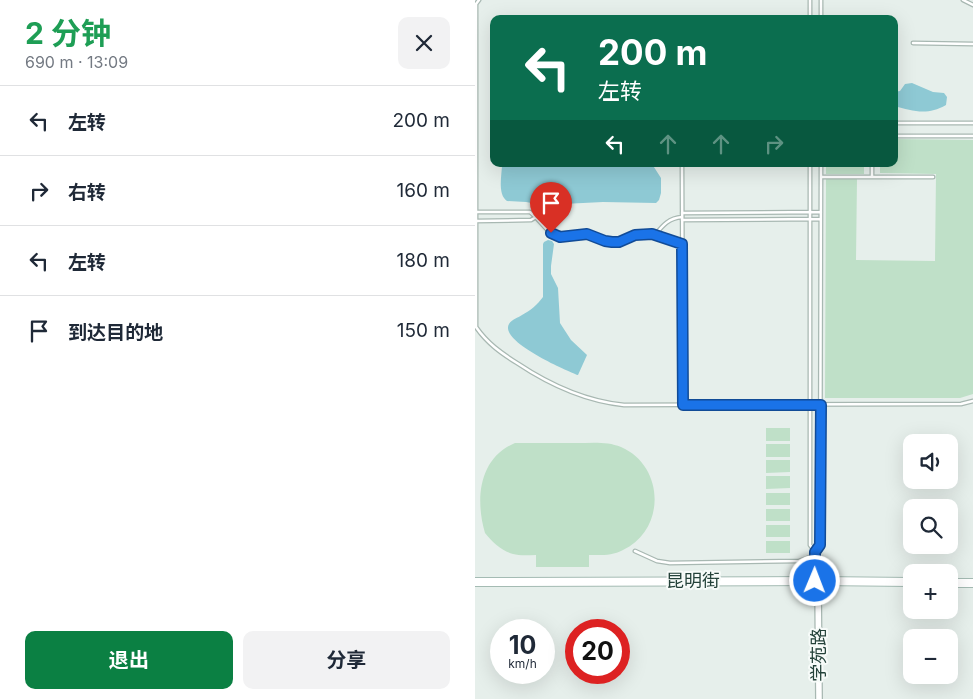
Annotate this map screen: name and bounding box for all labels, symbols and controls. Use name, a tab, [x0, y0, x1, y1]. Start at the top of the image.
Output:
text: 2 分钟	[25, 15, 111, 51]
button: close	[398, 17, 450, 69]
text: 200 m	[598, 31, 707, 73]
icon: left	[515, 35, 580, 100]
text: 690 m · 13:09	[25, 52, 128, 72]
text: 左转	[598, 78, 642, 104]
icon: left	[25, 107, 53, 135]
text: 200 m	[392, 109, 450, 132]
text: 左转	[68, 111, 106, 134]
icon: left	[601, 130, 629, 158]
icon: ahead	[654, 130, 682, 158]
icon: ahead	[707, 130, 735, 158]
icon: right	[760, 130, 788, 158]
icon: right	[25, 177, 53, 205]
text: 160 m	[397, 179, 450, 202]
text: 右转	[68, 181, 106, 204]
pin	[530, 182, 572, 233]
icon: arrive	[537, 189, 565, 217]
icon: left	[25, 247, 53, 275]
text: 180 m	[397, 249, 450, 272]
text: 左转	[68, 251, 106, 274]
icon: arrive	[25, 317, 53, 345]
text: 150 m	[397, 319, 450, 342]
text: 到达目的地	[68, 321, 163, 344]
map controls	[903, 434, 958, 684]
button: sound	[903, 434, 958, 489]
button: search	[903, 499, 958, 554]
position arrow	[788, 554, 840, 606]
button: +	[903, 564, 958, 619]
street label: 昆明街	[666, 570, 720, 591]
speed limit sign: 20	[565, 619, 630, 684]
street label: 学苑路	[808, 628, 829, 682]
button: −	[903, 629, 958, 684]
text: 10	[509, 630, 536, 660]
button: 退出	[25, 631, 233, 689]
button: 分享	[243, 631, 450, 689]
text: km/h	[508, 656, 537, 671]

